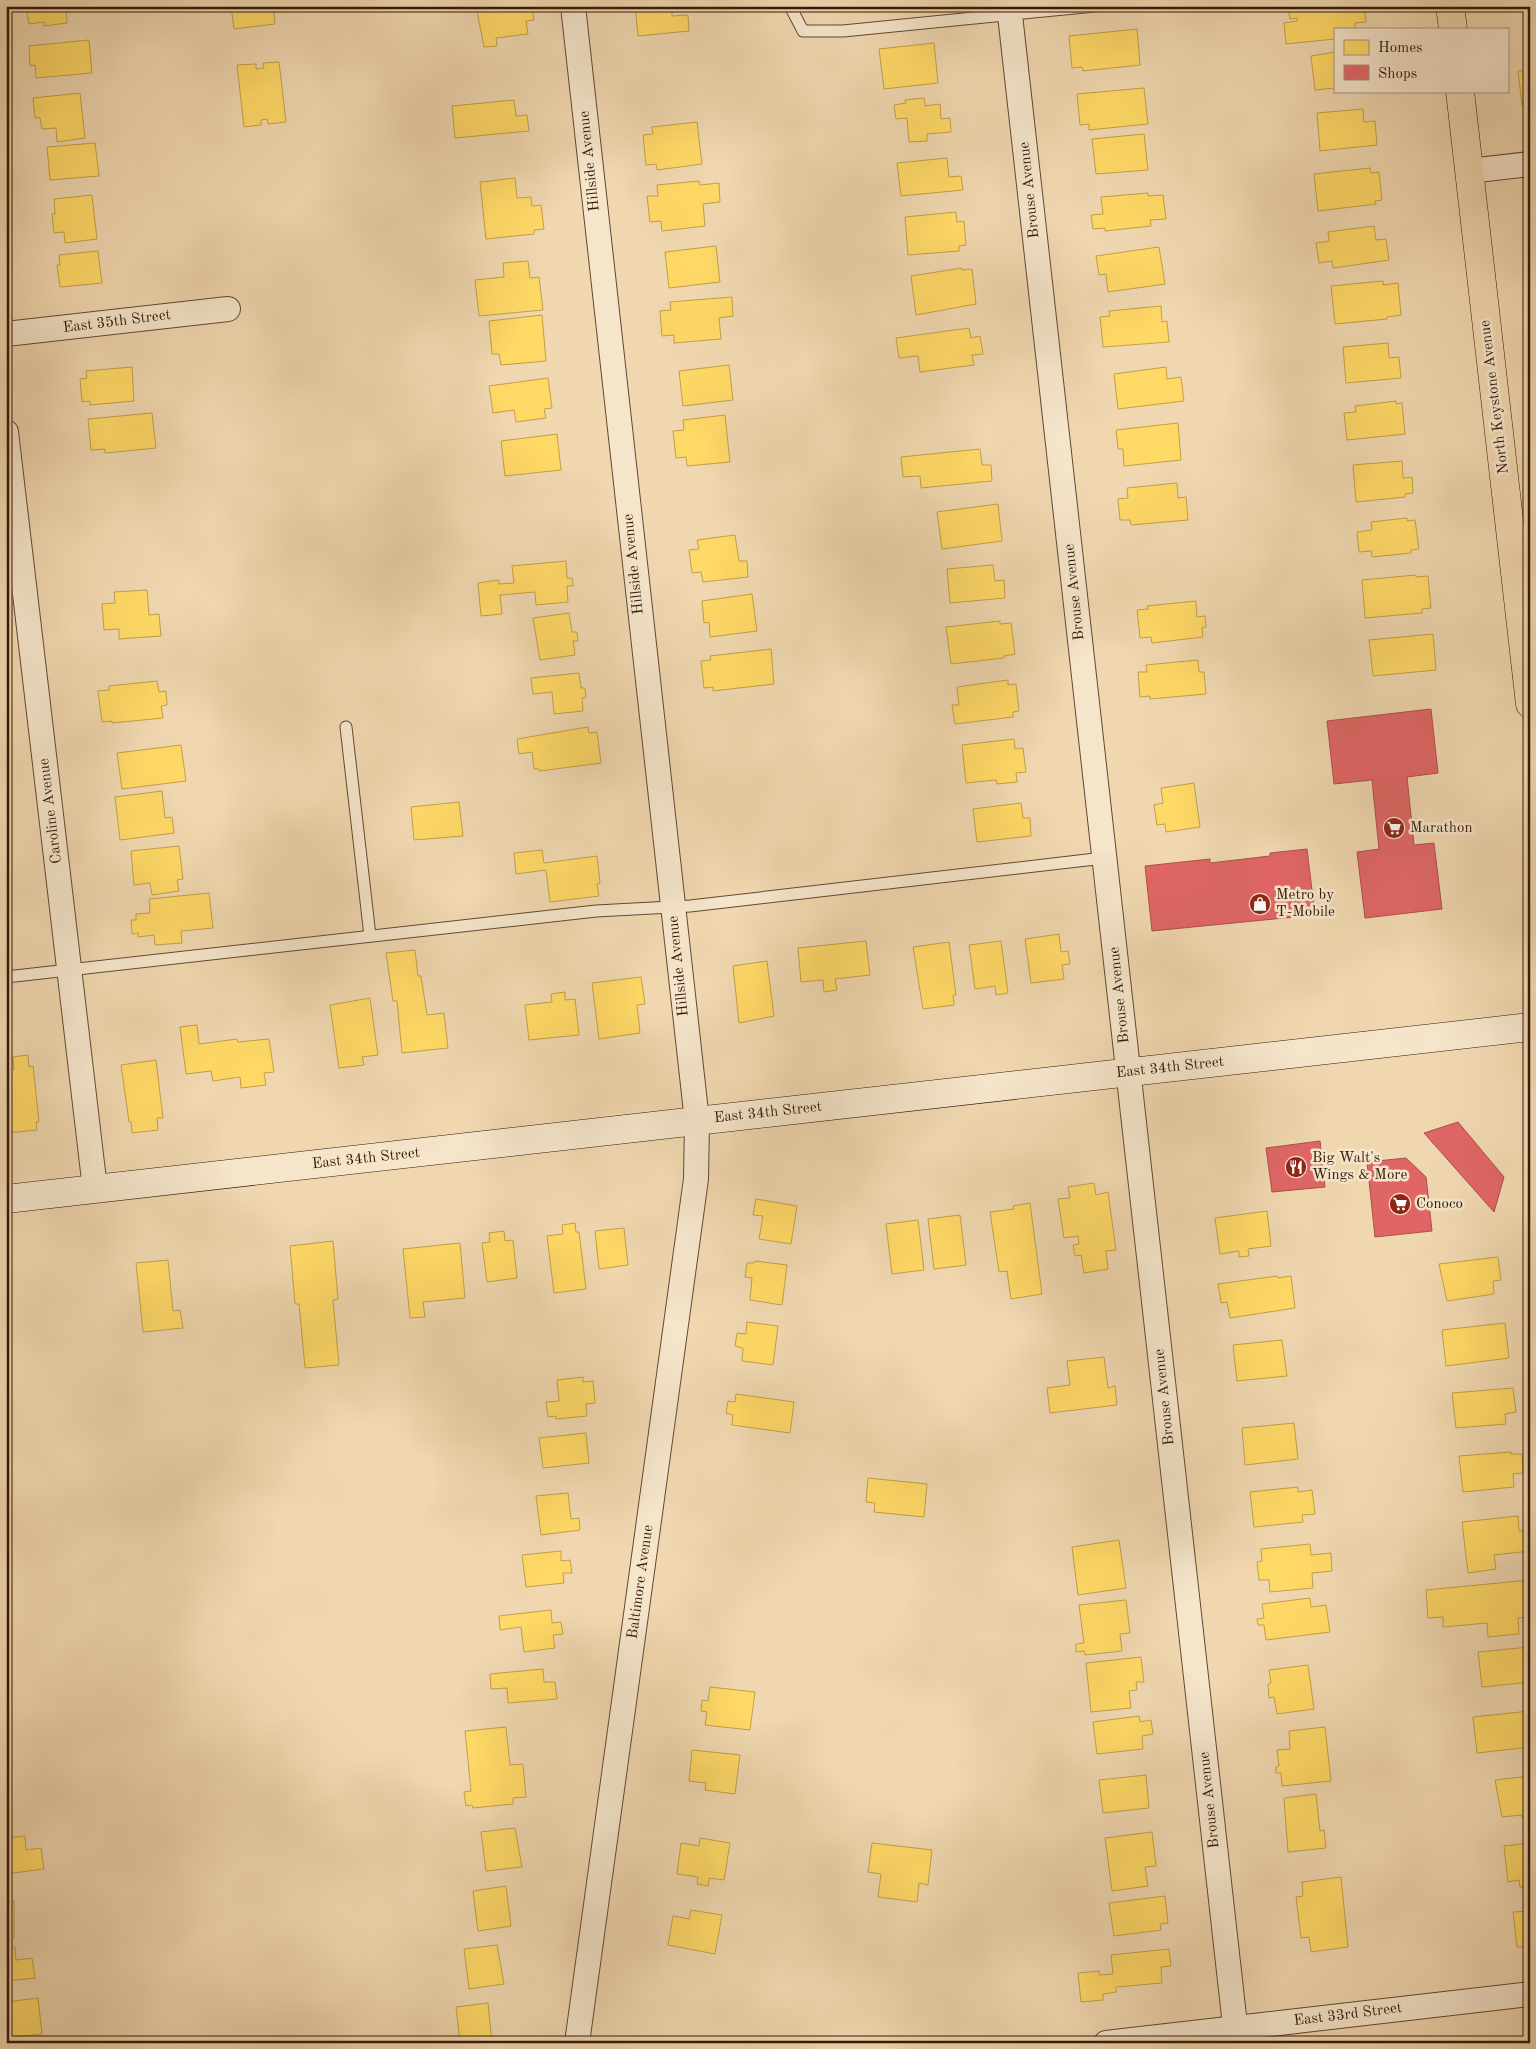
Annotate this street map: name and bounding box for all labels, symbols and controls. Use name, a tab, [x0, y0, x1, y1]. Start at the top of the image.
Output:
legend	[1334, 28, 1508, 92]
text: Homes	[1378, 41, 1423, 56]
text: Shops	[1378, 67, 1417, 82]
street label: Hillside Avenue	[577, 110, 603, 212]
street label: Brouse Avenue	[1017, 141, 1043, 239]
street label: East 35th Street	[62, 308, 172, 336]
street label: North Keystone Avenue	[1478, 319, 1512, 475]
street label: Hillside Avenue	[621, 513, 647, 615]
street label: Brouse Avenue	[1062, 543, 1088, 641]
street label: Caroline Avenue	[37, 757, 65, 865]
supermarket icon: Marathon	[1382, 816, 1406, 840]
place label: Marathon	[1410, 821, 1473, 836]
place label: Metro by T-Mobile	[1276, 888, 1335, 920]
shop icon: Metro by T-Mobile	[1248, 892, 1272, 916]
street label: Hillside Avenue	[666, 915, 692, 1017]
street label: Brouse Avenue	[1107, 946, 1133, 1044]
street label: East 34th Street	[1115, 1055, 1225, 1081]
street label: East 34th Street	[713, 1100, 823, 1126]
street label: East 34th Street	[311, 1146, 421, 1172]
place label: Big Walt's Wings & More	[1312, 1151, 1407, 1183]
restaurant icon: Big Walt's Wings & More	[1284, 1155, 1308, 1179]
supermarket icon: Conoco	[1388, 1192, 1412, 1216]
place label: Conoco	[1416, 1197, 1463, 1212]
street label: Brouse Avenue	[1152, 1348, 1178, 1446]
street label: Baltimore Avenue	[626, 1524, 656, 1640]
street label: Brouse Avenue	[1197, 1751, 1223, 1849]
street label: East 33rd Street	[1293, 2001, 1403, 2029]

